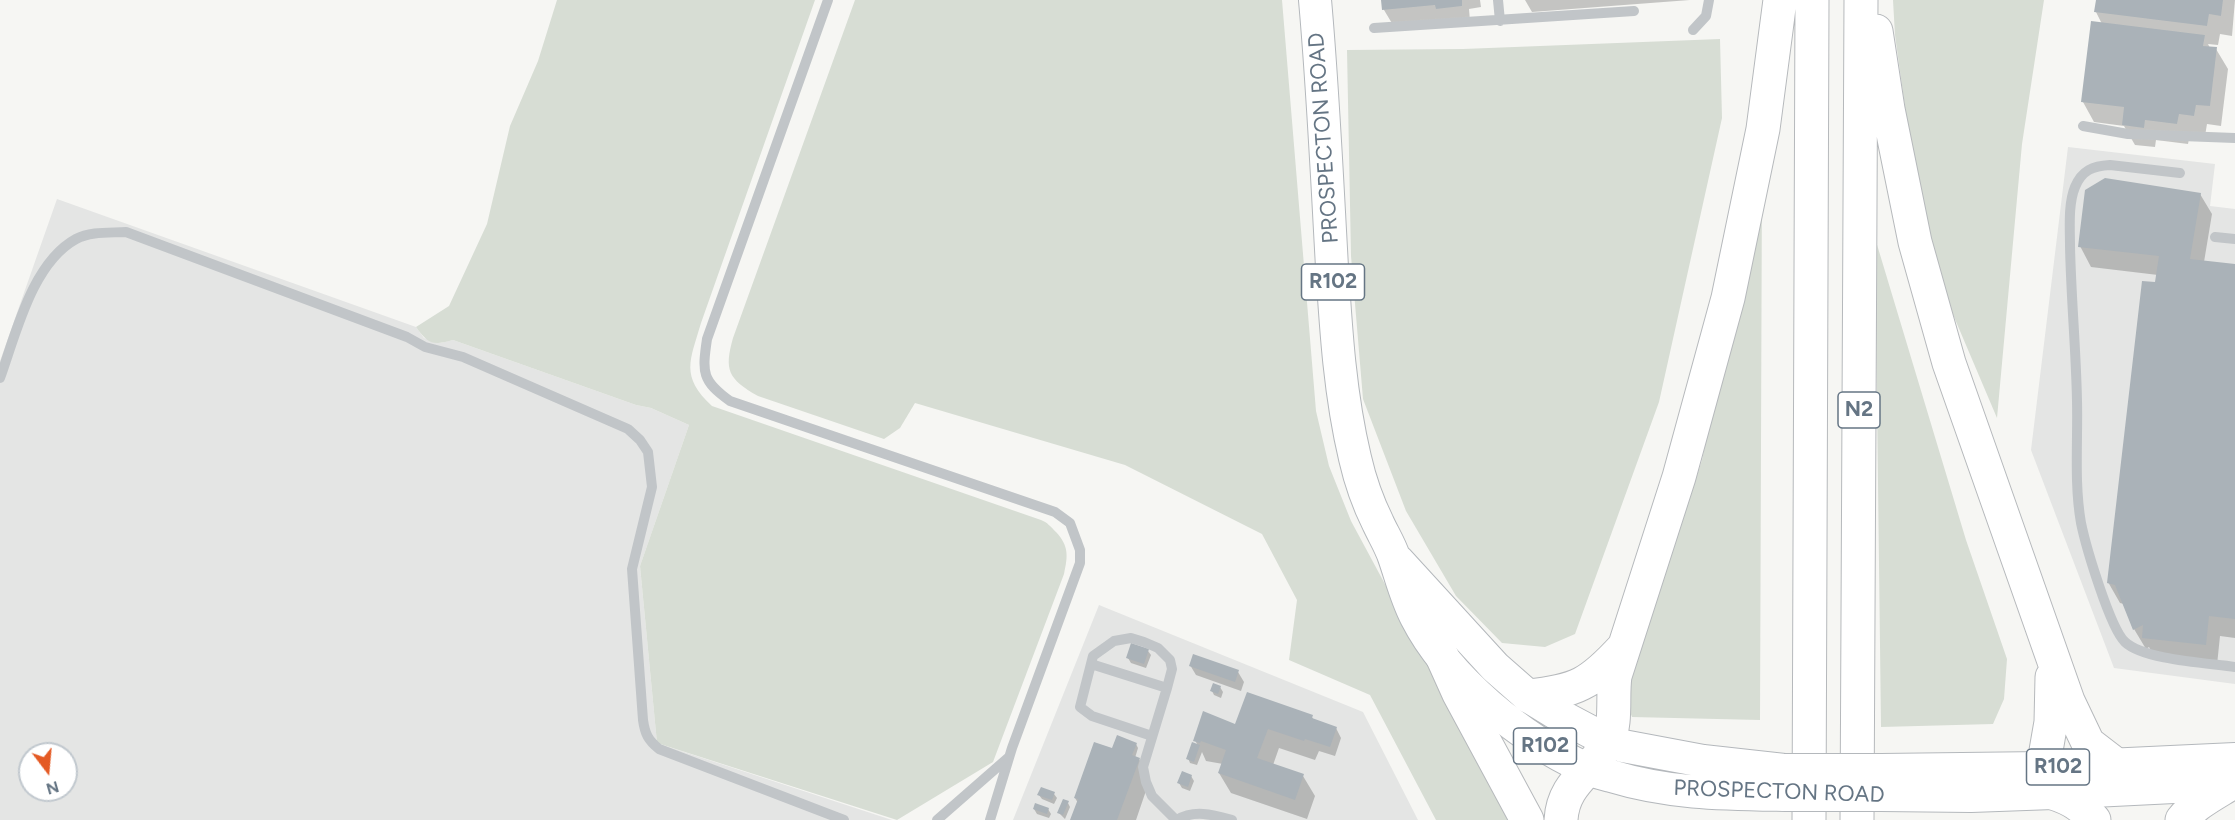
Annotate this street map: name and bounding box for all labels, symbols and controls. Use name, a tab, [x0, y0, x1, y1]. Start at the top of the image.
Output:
street label: PROSPECTON ROAD	[1303, 32, 1345, 244]
road number: R102	[1302, 264, 1364, 300]
road number: N2	[1838, 392, 1880, 428]
road number: R102	[1514, 728, 1576, 764]
north arrow	[18, 742, 78, 802]
road number: R102	[2026, 749, 2090, 785]
street label: PROSPECTON ROAD	[1673, 775, 1885, 809]
text: N	[44, 777, 61, 799]

